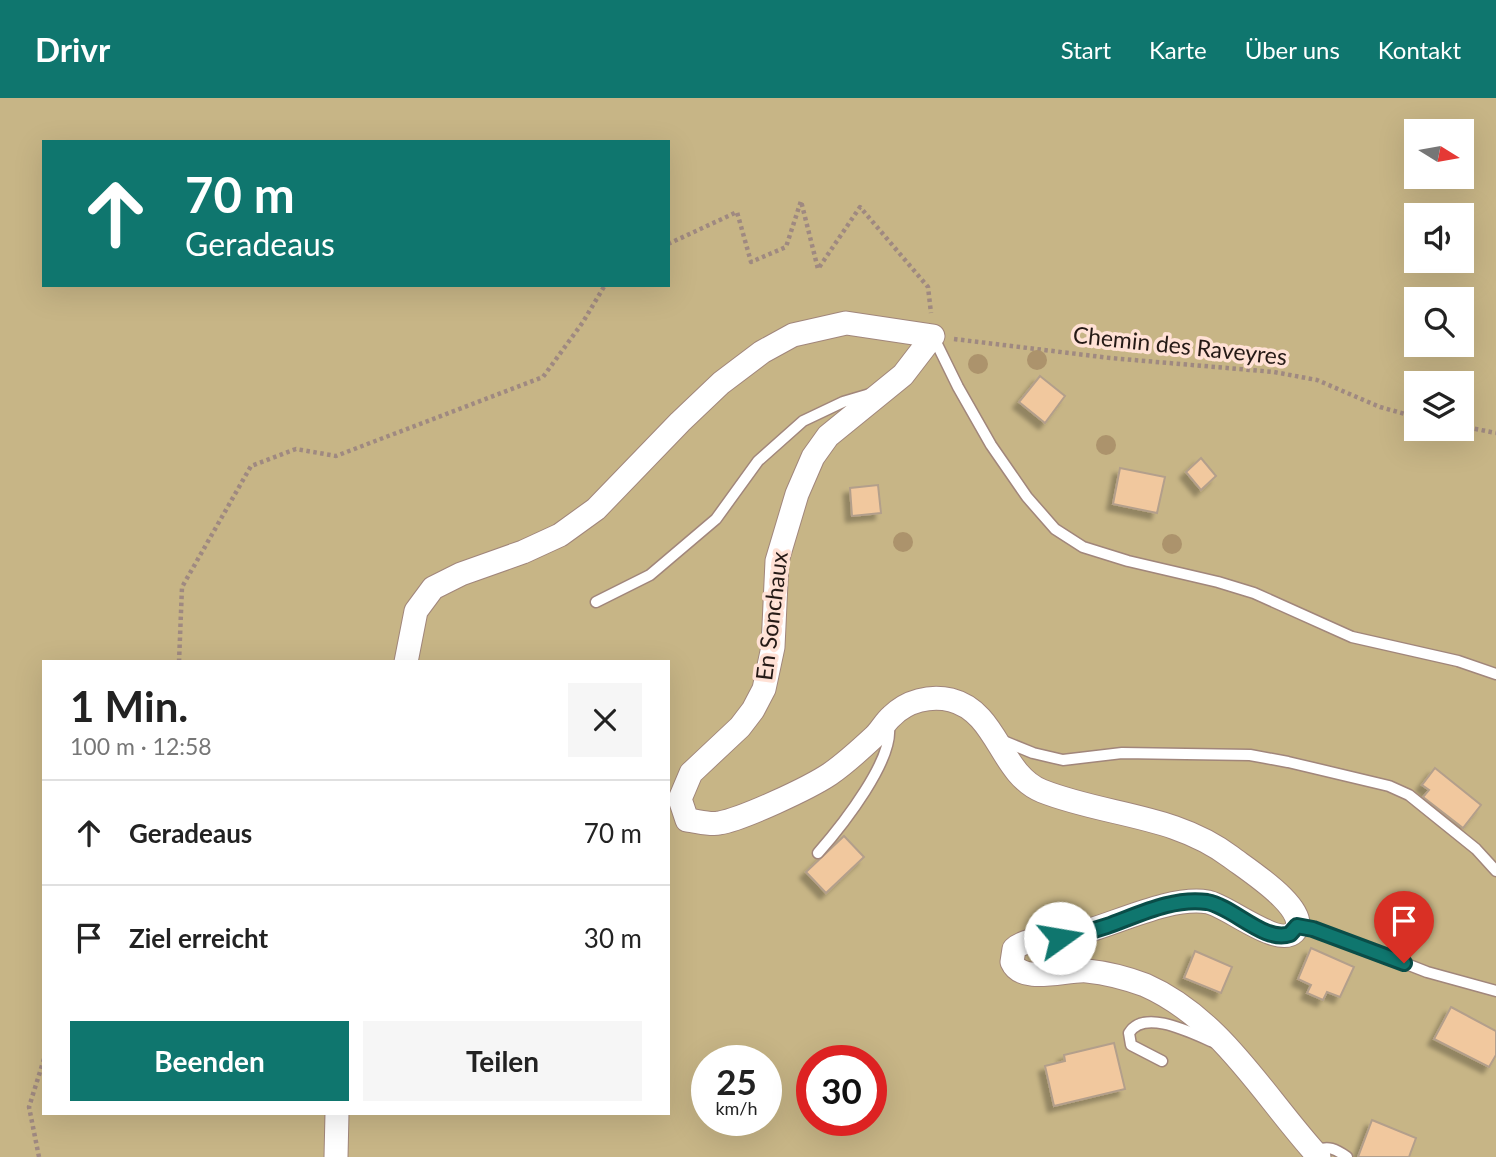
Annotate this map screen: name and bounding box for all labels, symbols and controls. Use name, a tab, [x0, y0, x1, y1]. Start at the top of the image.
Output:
text: Drivr	[35, 29, 110, 69]
text: Start	[1061, 35, 1111, 64]
text: Karte	[1149, 35, 1207, 64]
text: Über uns	[1245, 35, 1340, 64]
text: Kontakt	[1378, 35, 1461, 64]
north arrow	[1404, 119, 1474, 189]
map controls	[1404, 119, 1474, 441]
text: 70 m	[185, 165, 295, 223]
icon: ahead	[70, 168, 161, 259]
button: sound	[1404, 203, 1474, 273]
text: Geradeaus	[185, 224, 335, 263]
button: search	[1404, 287, 1474, 357]
street label: Chemin des Raveyres	[1072, 320, 1289, 370]
button: layers	[1404, 371, 1474, 441]
street label: En Sonchaux	[749, 549, 793, 682]
text: 1 Min.	[70, 681, 188, 731]
button: close	[568, 683, 642, 757]
text: 100 m · 12:58	[70, 732, 212, 760]
icon: ahead	[70, 814, 108, 852]
text: Geradeaus	[129, 817, 252, 849]
text: 70 m	[584, 817, 642, 849]
pin	[1374, 891, 1434, 963]
position arrow	[1023, 901, 1097, 975]
icon: arrive	[1385, 902, 1423, 940]
icon: arrive	[70, 919, 108, 957]
text: Ziel erreicht	[129, 922, 268, 954]
text: 30 m	[584, 922, 642, 954]
button: Beenden	[70, 1021, 349, 1101]
button: Teilen	[363, 1021, 642, 1101]
speed limit sign: 30	[796, 1045, 887, 1136]
text: 25	[716, 1060, 757, 1102]
text: km/h	[715, 1097, 758, 1119]

